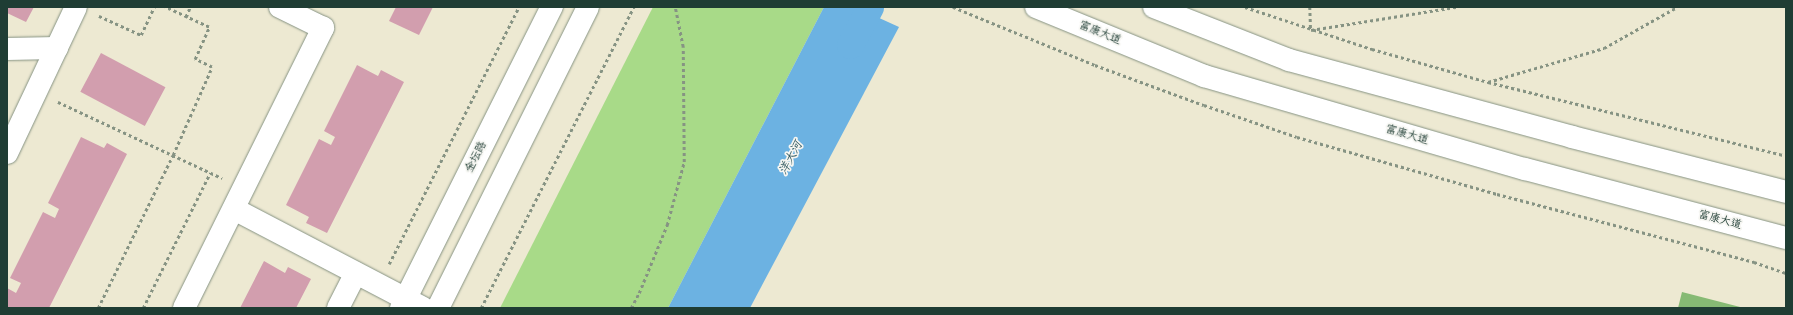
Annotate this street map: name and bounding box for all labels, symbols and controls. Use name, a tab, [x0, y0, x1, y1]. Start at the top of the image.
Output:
street label: 富康大道	[1077, 19, 1123, 47]
street label: 富康大道	[1384, 123, 1430, 147]
street label: 金坛路	[463, 139, 489, 175]
water label: 洋大河	[776, 139, 806, 177]
street label: 富康大道	[1697, 208, 1743, 232]

